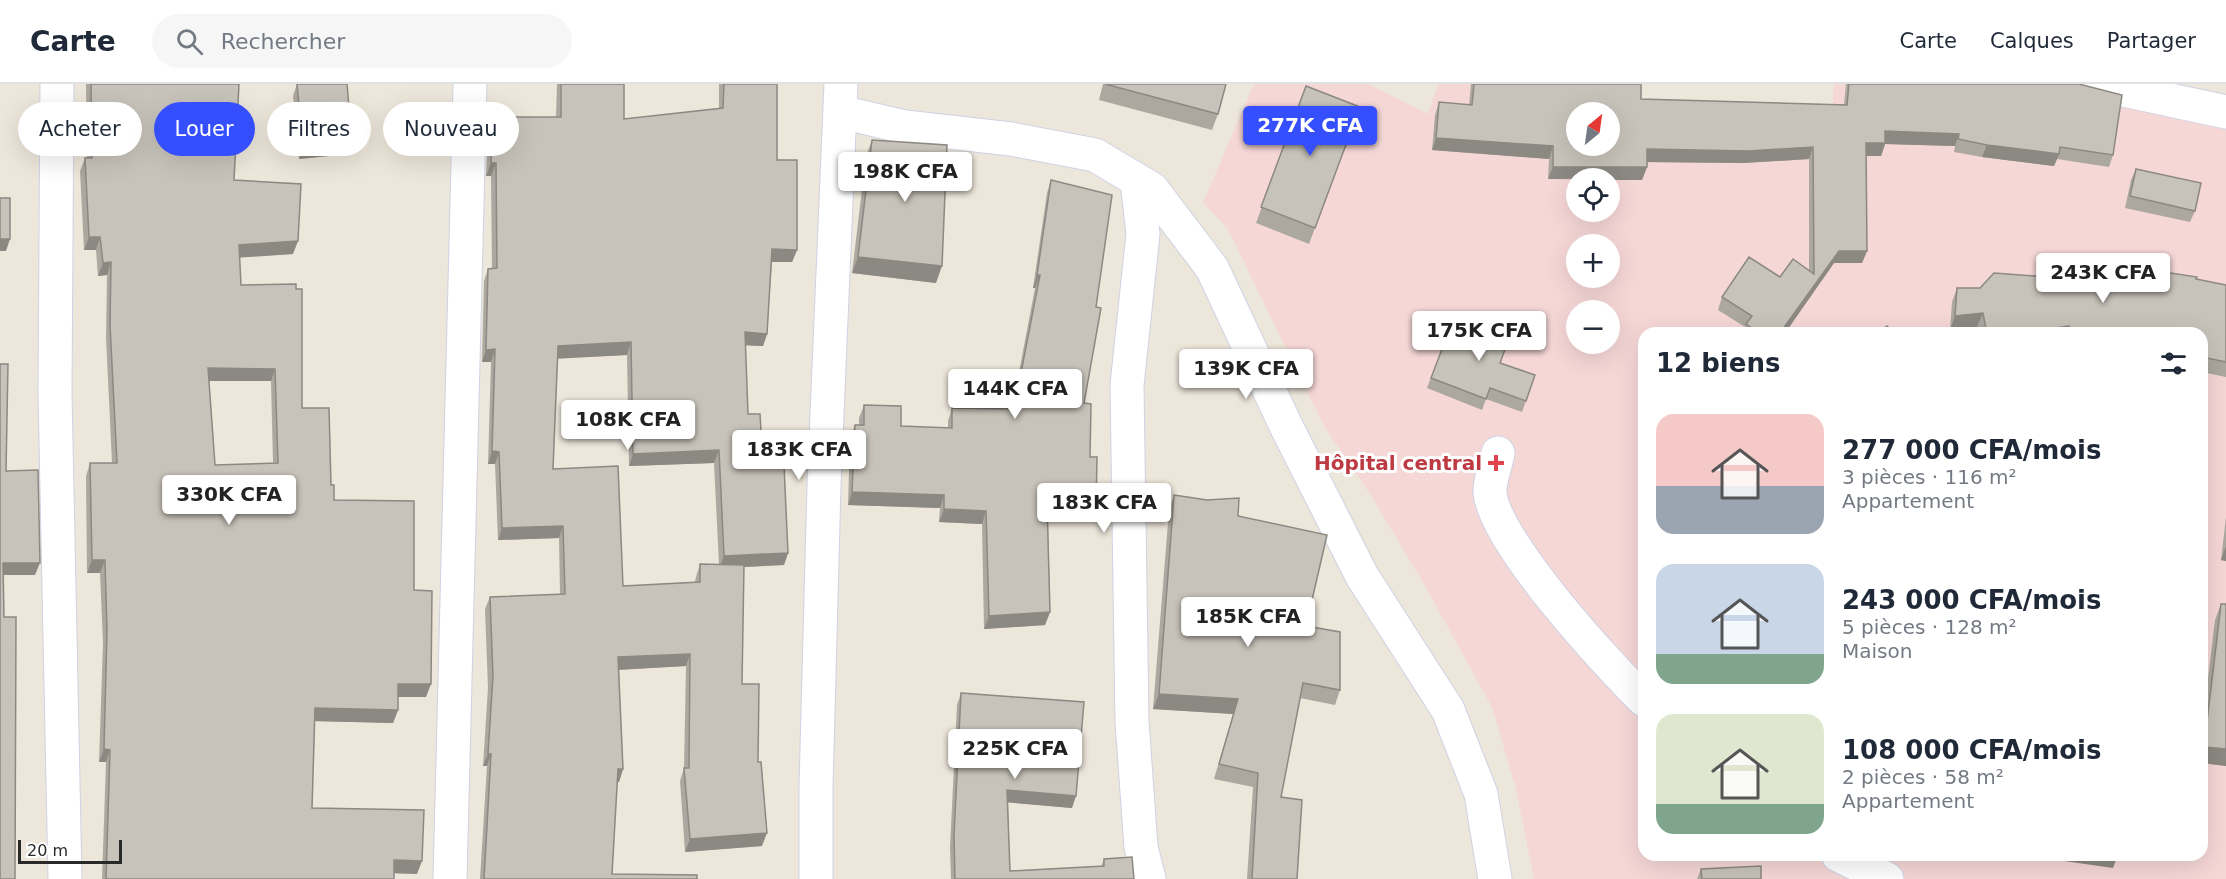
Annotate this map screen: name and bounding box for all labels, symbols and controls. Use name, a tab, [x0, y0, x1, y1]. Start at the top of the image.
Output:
search box	[152, 14, 572, 68]
text: Carte	[30, 25, 116, 58]
icon: search	[173, 25, 206, 58]
text: Rechercher	[221, 29, 345, 54]
text: Carte	[1900, 29, 1957, 53]
text: Calques	[1990, 29, 2074, 53]
text: Partager	[2107, 29, 2196, 53]
chip: Acheter	[18, 102, 142, 156]
chip: Louer	[154, 102, 255, 156]
chip: Filtres	[267, 102, 371, 156]
chip: Nouveau	[383, 102, 519, 156]
north arrow	[1566, 102, 1620, 156]
map controls	[1566, 102, 1620, 354]
pin: 277K CFA	[1248, 106, 1372, 157]
text: 277K CFA	[1257, 113, 1363, 137]
pin: 198K CFA	[843, 152, 967, 203]
text: 198K CFA	[852, 159, 958, 183]
button: locate	[1566, 168, 1620, 222]
button: +	[1566, 234, 1620, 288]
pin: 243K CFA	[2041, 253, 2165, 304]
text: 243K CFA	[2050, 260, 2156, 284]
button: −	[1566, 300, 1620, 354]
pin: 175K CFA	[1417, 311, 1541, 362]
text: 175K CFA	[1426, 318, 1532, 342]
icon: filters	[2157, 347, 2190, 380]
text: 12 biens	[1656, 348, 1780, 378]
pin: 139K CFA	[1184, 349, 1308, 400]
text: 139K CFA	[1193, 356, 1299, 380]
pin: 144K CFA	[953, 369, 1077, 420]
text: 144K CFA	[962, 376, 1068, 400]
pin: 108K CFA	[566, 400, 690, 451]
text: 108K CFA	[575, 407, 681, 431]
pin: 183K CFA	[737, 430, 861, 481]
text: 277 000 CFA/mois	[1842, 435, 2101, 465]
text: 183K CFA	[746, 437, 852, 461]
icon: home	[1704, 438, 1776, 510]
place label: Hôpital central	[1314, 451, 1482, 475]
marker: Hôpital central	[1487, 454, 1505, 472]
text: 3 pièces · 116 m²	[1842, 465, 2016, 489]
pin: 330K CFA	[167, 475, 291, 526]
text: 330K CFA	[176, 482, 282, 506]
pin: 183K CFA	[1042, 483, 1166, 534]
text: Appartement	[1842, 489, 1974, 513]
text: 183K CFA	[1051, 490, 1157, 514]
text: 243 000 CFA/mois	[1842, 585, 2101, 615]
icon: home	[1704, 588, 1776, 660]
pin: 185K CFA	[1186, 597, 1310, 648]
text: 185K CFA	[1195, 604, 1301, 628]
text: 5 pièces · 128 m²	[1842, 615, 2016, 639]
text: Maison	[1842, 639, 1912, 663]
pin: 225K CFA	[953, 729, 1077, 780]
text: 108 000 CFA/mois	[1842, 735, 2101, 765]
text: 225K CFA	[962, 736, 1068, 760]
icon: home	[1704, 738, 1776, 810]
text: 2 pièces · 58 m²	[1842, 765, 2004, 789]
text: Appartement	[1842, 789, 1974, 813]
scale bar	[18, 837, 122, 864]
text: 20 m	[27, 841, 68, 860]

